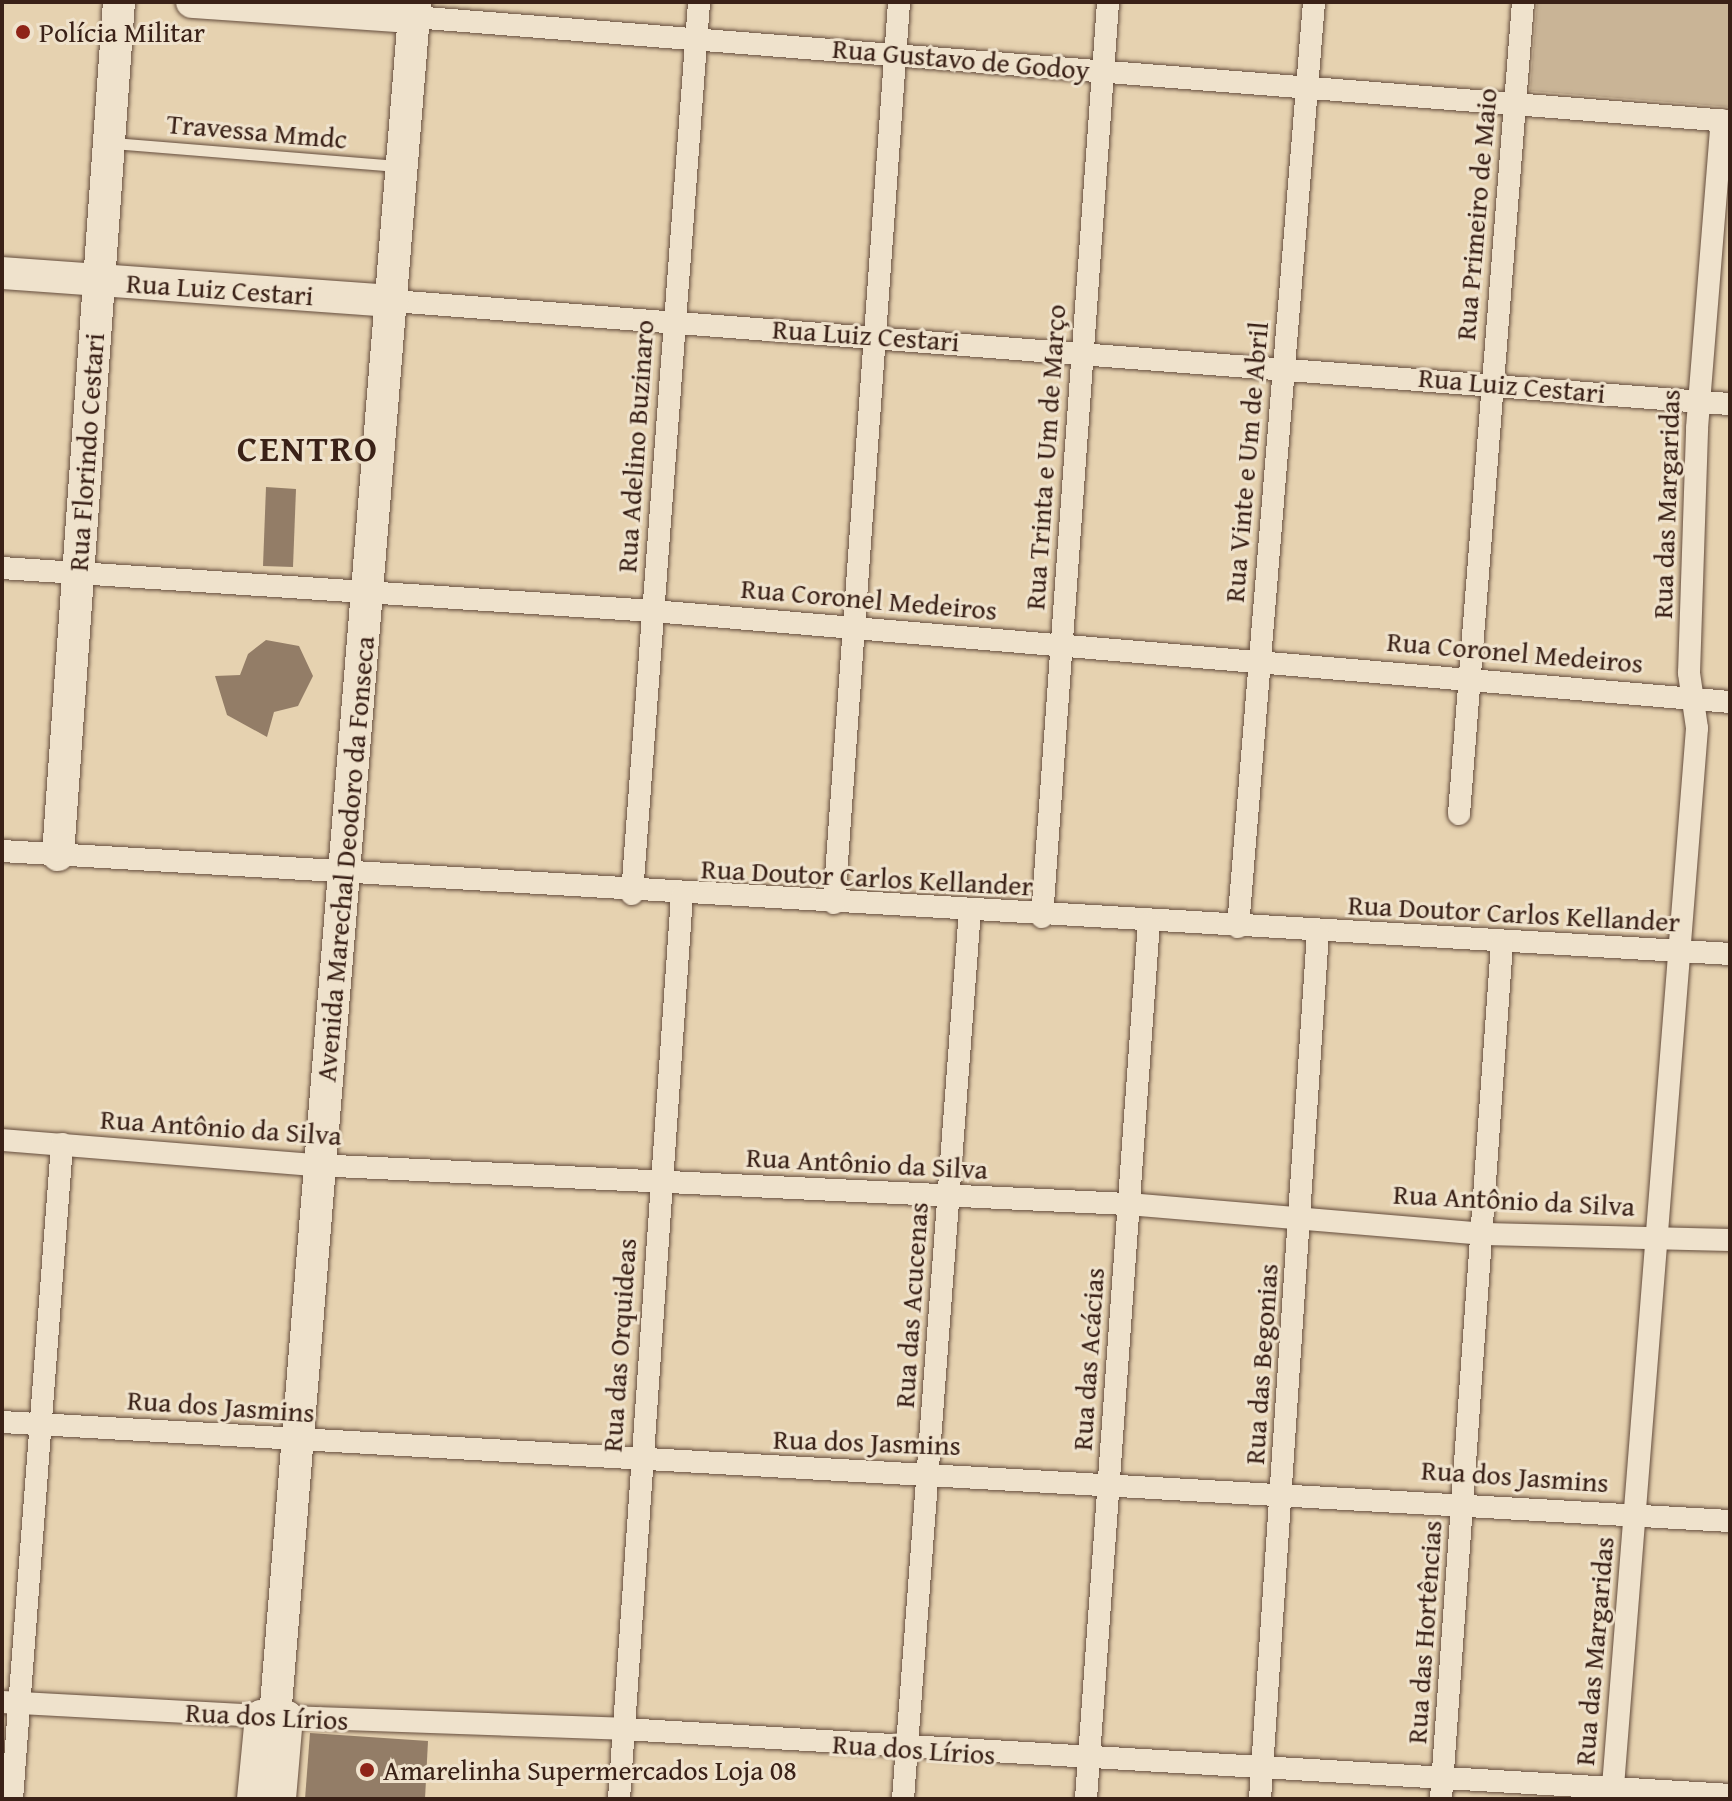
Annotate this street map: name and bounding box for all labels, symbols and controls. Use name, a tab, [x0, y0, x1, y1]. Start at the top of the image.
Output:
place label: Polícia Militar	[39, 15, 205, 49]
marker: Polícia Militar	[14, 23, 32, 41]
street label: Rua Gustavo de Godoy	[831, 31, 1091, 87]
street label: Rua Primeiro de Maio	[1448, 86, 1504, 342]
street label: Travessa Mmdc	[165, 106, 349, 156]
street label: Rua Luiz Cestari	[125, 266, 315, 312]
street label: Rua Trinta e Um de Março	[1018, 303, 1072, 611]
street label: Rua Luiz Cestari	[771, 312, 961, 358]
street label: Rua Adelino Buzinaro	[609, 319, 661, 573]
street label: Rua Vinte e Um de Abril	[1217, 320, 1275, 604]
street label: Rua Florindo Cestari	[61, 332, 111, 572]
street label: Rua Luiz Cestari	[1417, 360, 1607, 410]
street label: Rua das Margaridas	[1645, 389, 1687, 619]
district label: CENTRO	[237, 426, 379, 470]
street label: Rua Coronel Medeiros	[740, 571, 998, 627]
street label: Rua Coronel Medeiros	[1386, 624, 1644, 680]
street label: Avenida Marechal Deodoro da Fonseca	[309, 635, 381, 1083]
street label: Rua Doutor Carlos Kellander	[700, 852, 1034, 902]
street label: Rua Doutor Carlos Kellander	[1347, 888, 1681, 938]
street label: Rua Antônio da Silva	[99, 1102, 343, 1152]
street label: Rua Antônio da Silva	[745, 1140, 989, 1186]
street label: Rua Antônio da Silva	[1392, 1177, 1636, 1223]
street label: Rua das Acucenas	[887, 1201, 935, 1409]
street label: Rua das Orquideas	[595, 1237, 643, 1453]
street label: Rua das Begonias	[1237, 1262, 1285, 1466]
street label: Rua das Acácias	[1065, 1266, 1111, 1452]
street label: Rua dos Jasmins	[126, 1383, 316, 1429]
street label: Rua dos Jasmins	[773, 1422, 961, 1462]
street label: Rua dos Jasmins	[1420, 1453, 1610, 1499]
street label: Rua das Hortências	[1399, 1519, 1449, 1745]
street label: Rua das Margaridas	[1567, 1535, 1621, 1767]
street label: Rua dos Lírios	[184, 1695, 350, 1737]
street label: Rua dos Lírios	[831, 1727, 997, 1771]
place label: Amarelinha Supermercados Loja 08	[383, 1753, 797, 1787]
marker: Amarelinha Supermercados Loja 08	[358, 1761, 376, 1779]

